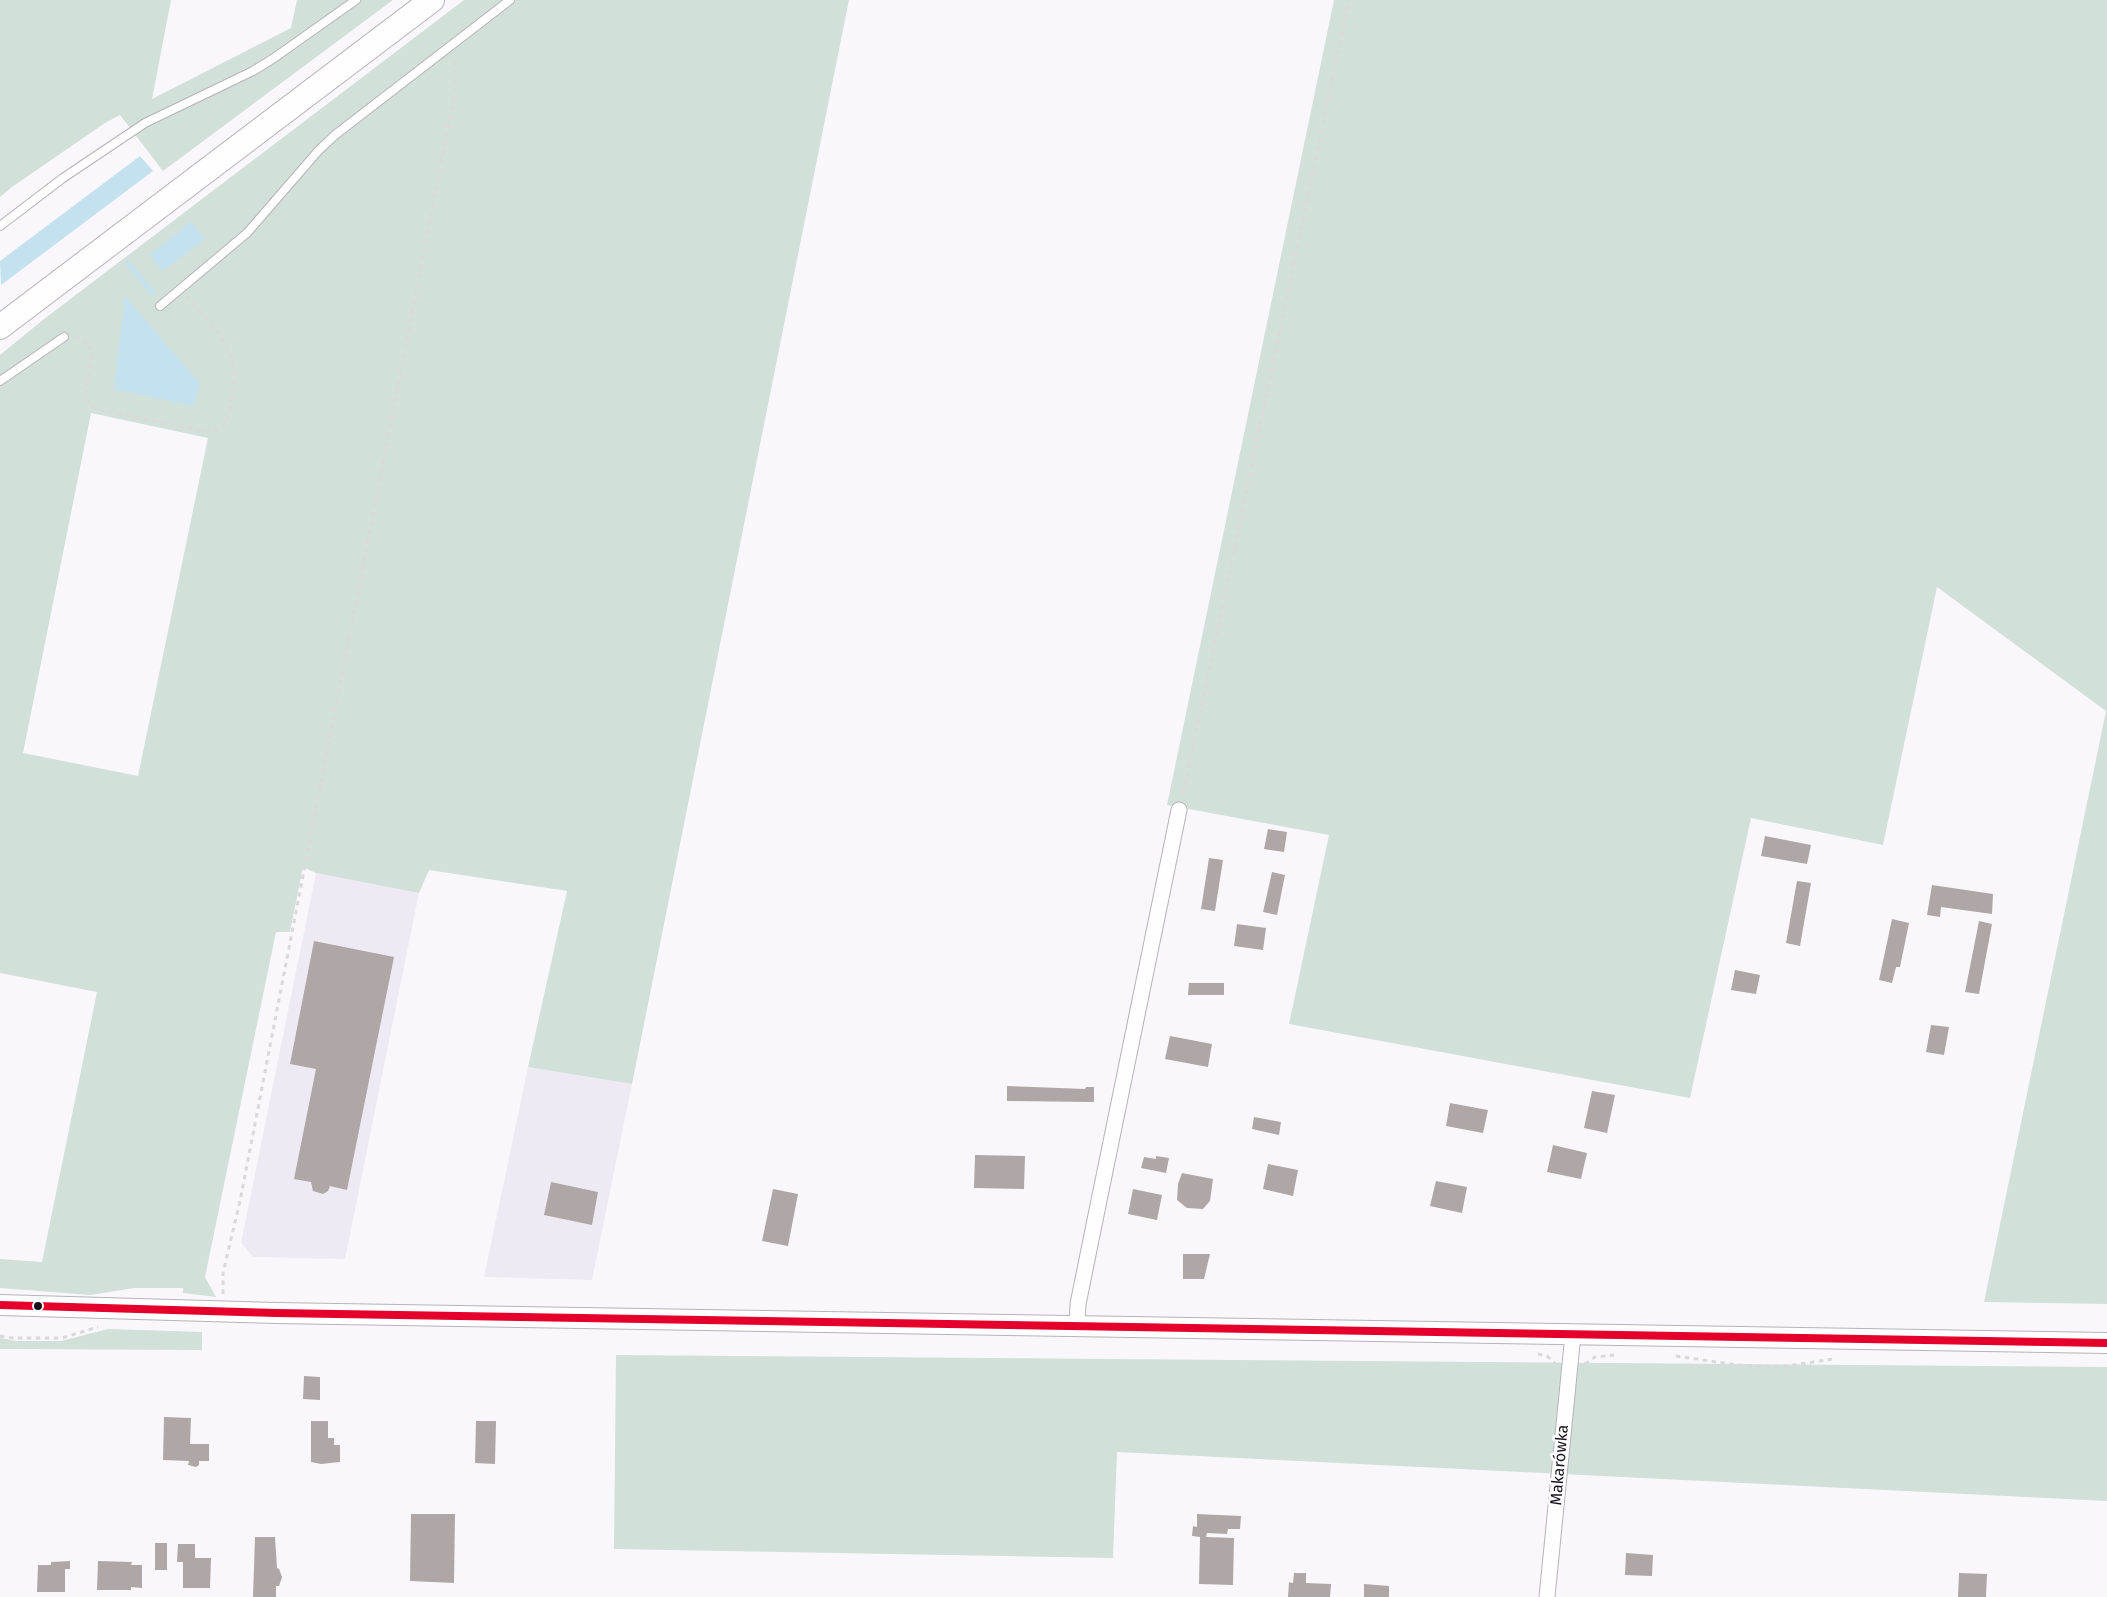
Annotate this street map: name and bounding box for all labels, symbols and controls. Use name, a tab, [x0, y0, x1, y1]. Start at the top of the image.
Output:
unlabelled marker	[32, 1300, 44, 1312]
street label: Makarówka	[1547, 1424, 1573, 1506]

